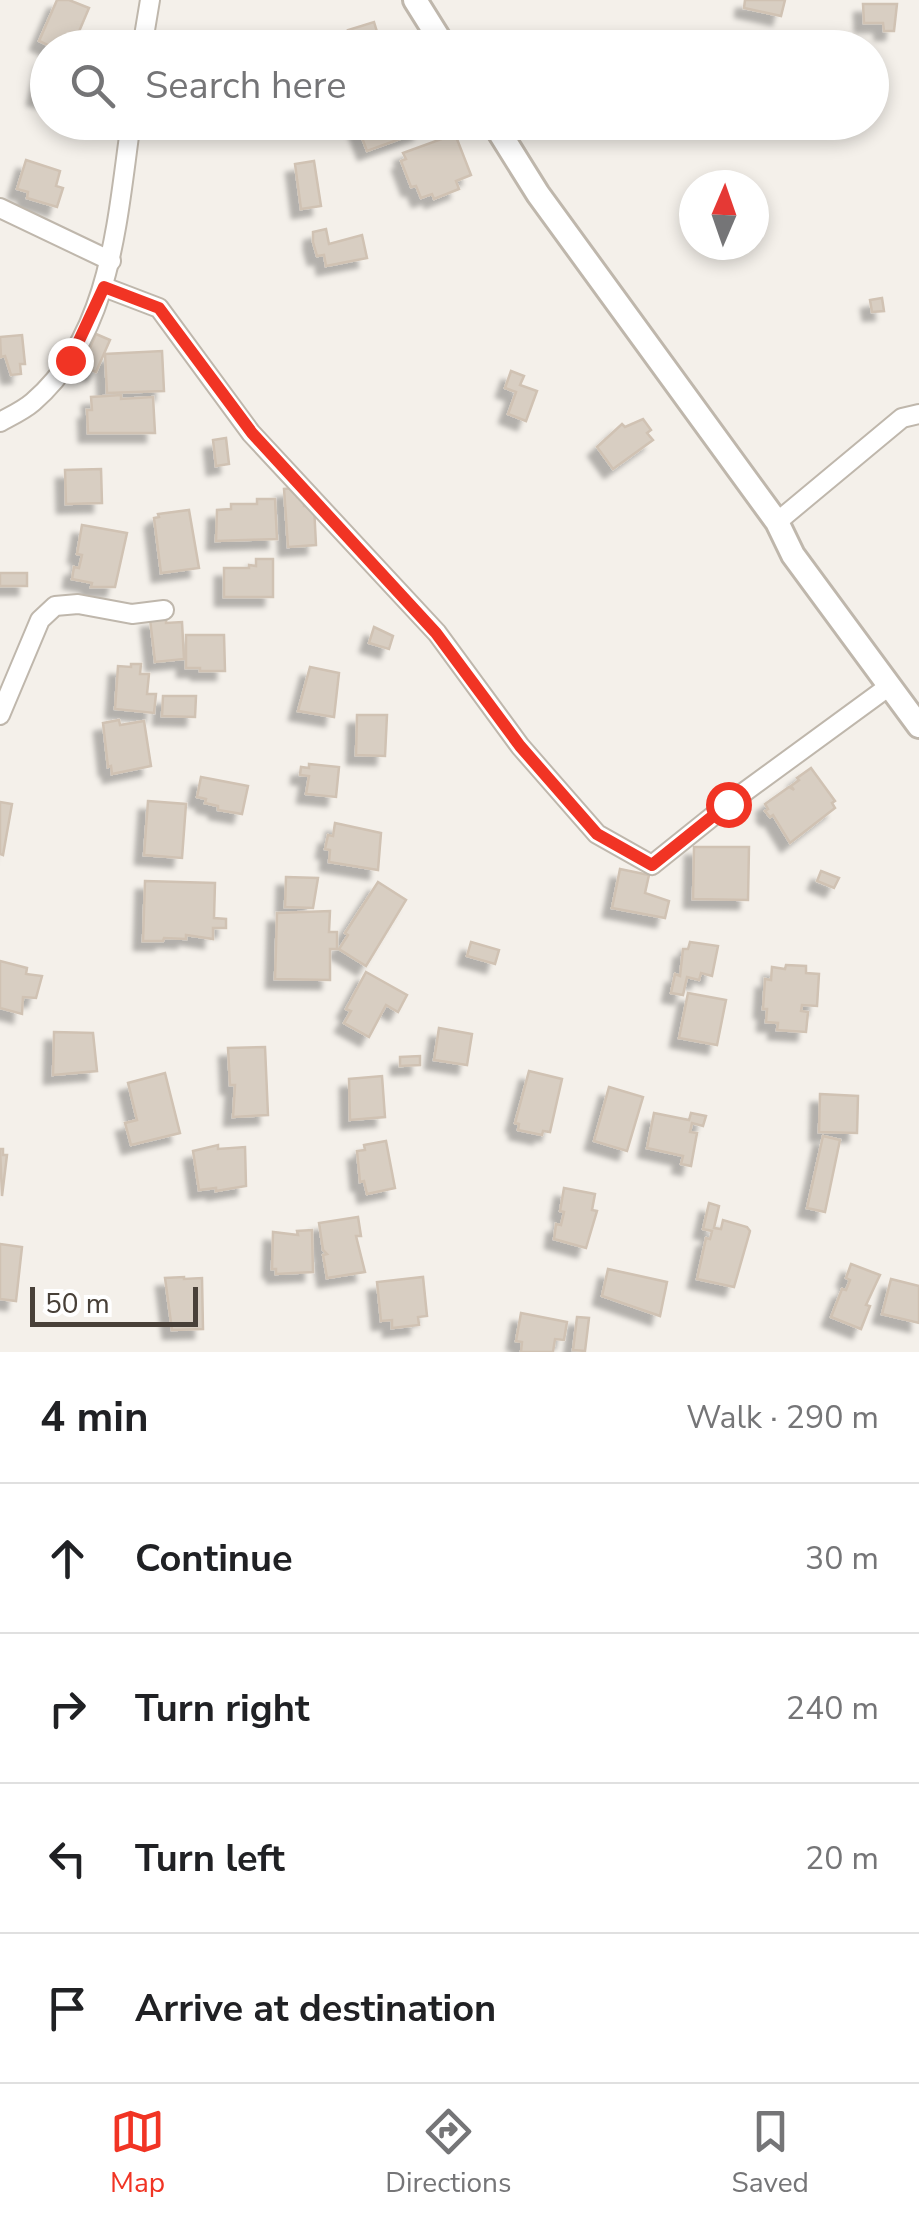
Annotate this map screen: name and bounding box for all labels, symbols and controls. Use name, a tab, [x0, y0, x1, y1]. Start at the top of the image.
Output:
search box	[30, 30, 889, 140]
icon: search	[65, 58, 120, 113]
text: Search here	[145, 60, 346, 111]
north arrow	[679, 170, 769, 260]
route end	[48, 338, 94, 384]
route start	[706, 782, 752, 828]
scale bar	[30, 1282, 198, 1326]
text: 50 m	[45, 1285, 110, 1323]
text: 4 min	[40, 1389, 149, 1446]
text: Walk · 290 m	[686, 1396, 879, 1439]
icon: ahead	[40, 1531, 95, 1586]
text: Continue	[135, 1533, 293, 1584]
text: 30 m	[805, 1537, 879, 1580]
icon: right	[40, 1681, 95, 1736]
text: Turn right	[135, 1683, 310, 1734]
text: 240 m	[786, 1687, 879, 1730]
icon: left	[40, 1831, 95, 1886]
text: Turn left	[135, 1833, 285, 1884]
text: 20 m	[805, 1837, 879, 1880]
icon: arrive	[40, 1981, 95, 2036]
text: Arrive at destination	[135, 1983, 496, 2034]
tab: Map	[110, 2104, 165, 2202]
tab: Directions	[385, 2104, 511, 2202]
tab: Saved	[732, 2104, 809, 2202]

